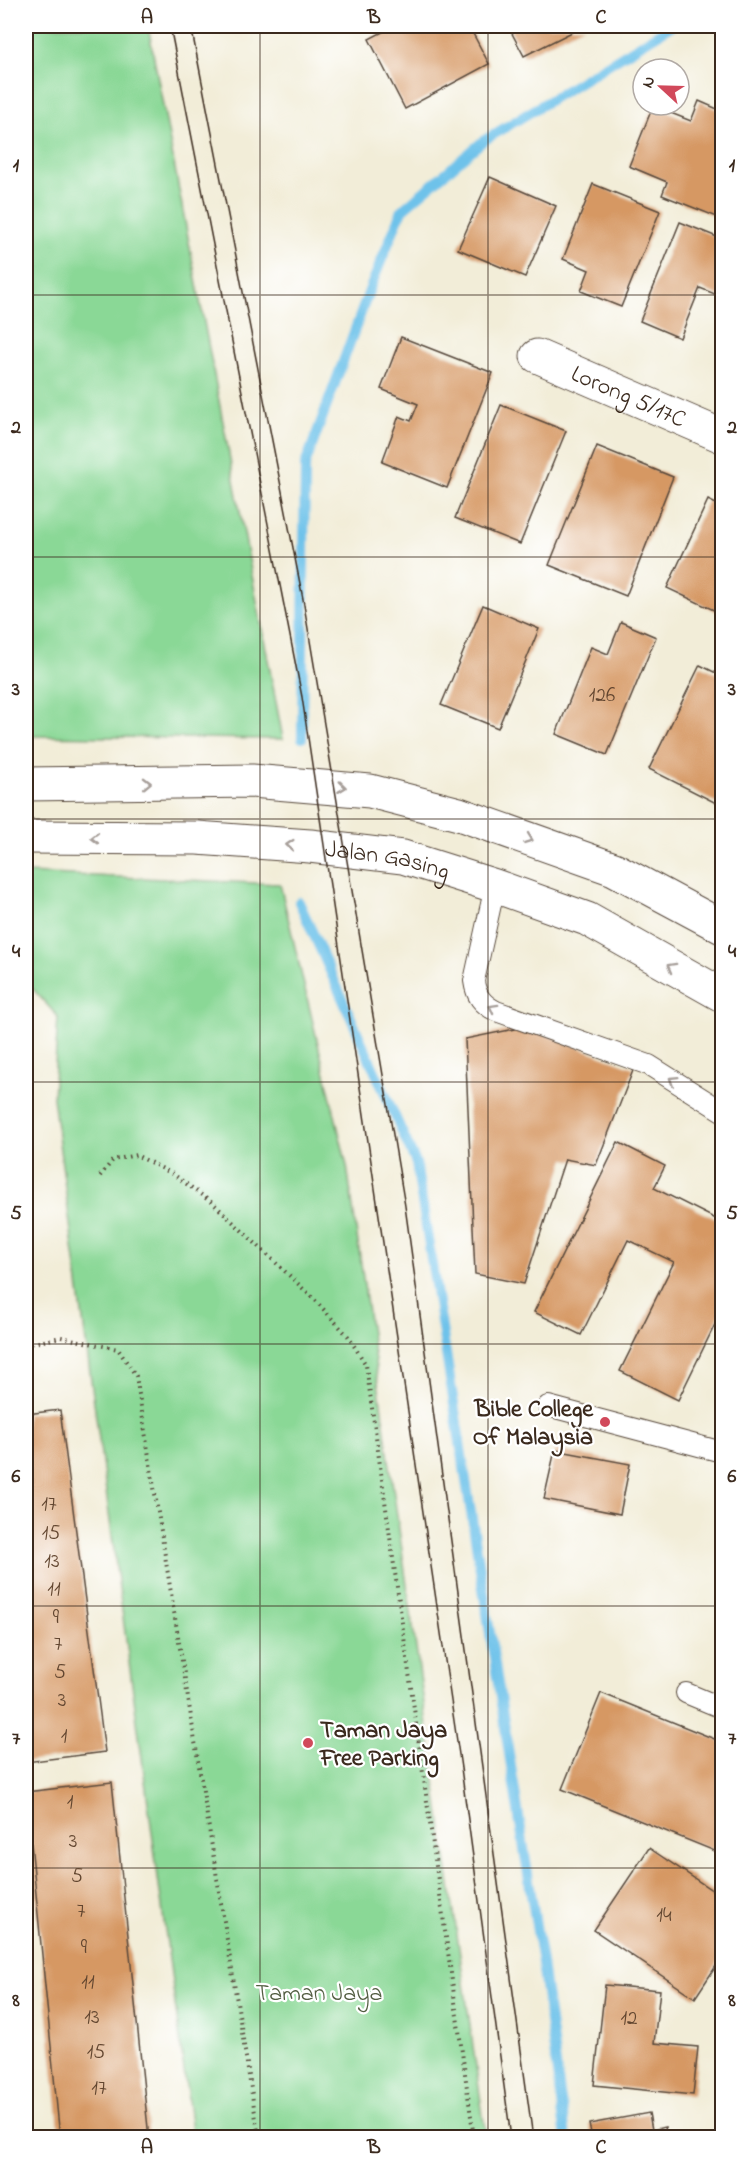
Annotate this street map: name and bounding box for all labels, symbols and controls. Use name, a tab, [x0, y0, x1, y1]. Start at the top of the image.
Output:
text: A	[141, 4, 153, 33]
text: B	[366, 4, 381, 33]
text: C	[596, 4, 607, 33]
north arrow	[631, 57, 691, 117]
text: N	[636, 72, 662, 92]
text: 1	[13, 152, 20, 181]
text: 1	[729, 152, 736, 181]
street label: Lorong 5/17C	[565, 358, 691, 438]
text: 2	[10, 414, 21, 443]
text: 2	[726, 414, 737, 443]
text: 3	[11, 676, 20, 705]
text: 3	[727, 676, 736, 705]
house number: 126	[589, 681, 615, 711]
one-way arrow	[142, 776, 151, 789]
one-way arrow	[337, 781, 346, 793]
one-way arrow	[91, 831, 100, 844]
one-way arrow	[523, 832, 534, 845]
street label: Jalan Gasing	[323, 833, 454, 891]
one-way arrow	[285, 838, 294, 851]
text: 4	[12, 938, 21, 967]
text: 4	[728, 938, 737, 967]
one-way arrow	[667, 963, 678, 974]
one-way arrow	[489, 1004, 499, 1015]
one-way arrow	[669, 1075, 679, 1087]
text: 5	[10, 1200, 22, 1229]
text: 5	[726, 1200, 738, 1229]
place label: Bible College Of Malaysia	[473, 1393, 594, 1457]
marker: Bible College Of Malaysia	[598, 1415, 612, 1429]
text: 6	[12, 1463, 21, 1492]
text: 6	[728, 1463, 737, 1492]
house number: 17	[41, 1490, 57, 1520]
house number: 15	[42, 1519, 60, 1549]
house number: 13	[44, 1547, 60, 1577]
house number: 11	[47, 1575, 61, 1605]
house number: 9	[53, 1603, 60, 1633]
house number: 7	[54, 1630, 63, 1660]
house number: 5	[54, 1658, 66, 1688]
house number: 3	[58, 1686, 66, 1716]
place label: Taman Jaya Free Parking	[319, 1714, 447, 1778]
house number: 1	[61, 1722, 68, 1752]
text: 7	[12, 1725, 21, 1754]
text: 7	[728, 1725, 737, 1754]
marker: Taman Jaya Free Parking	[301, 1736, 315, 1750]
house number: 1	[67, 1788, 74, 1818]
house number: 3	[69, 1827, 77, 1857]
house number: 5	[71, 1862, 83, 1892]
house number: 7	[77, 1897, 86, 1927]
house number: 14	[656, 1901, 672, 1931]
house number: 9	[81, 1933, 88, 1963]
house number: 11	[81, 1968, 95, 1998]
park label: Taman Jaya	[255, 1977, 383, 2013]
text: 8	[11, 1987, 20, 2016]
text: 8	[727, 1987, 736, 2016]
house number: 13	[84, 2003, 100, 2033]
house number: 12	[620, 2004, 638, 2034]
house number: 15	[87, 2038, 105, 2068]
house number: 17	[91, 2074, 107, 2104]
text: A	[141, 2134, 153, 2163]
text: B	[366, 2134, 381, 2163]
text: C	[596, 2134, 607, 2163]

